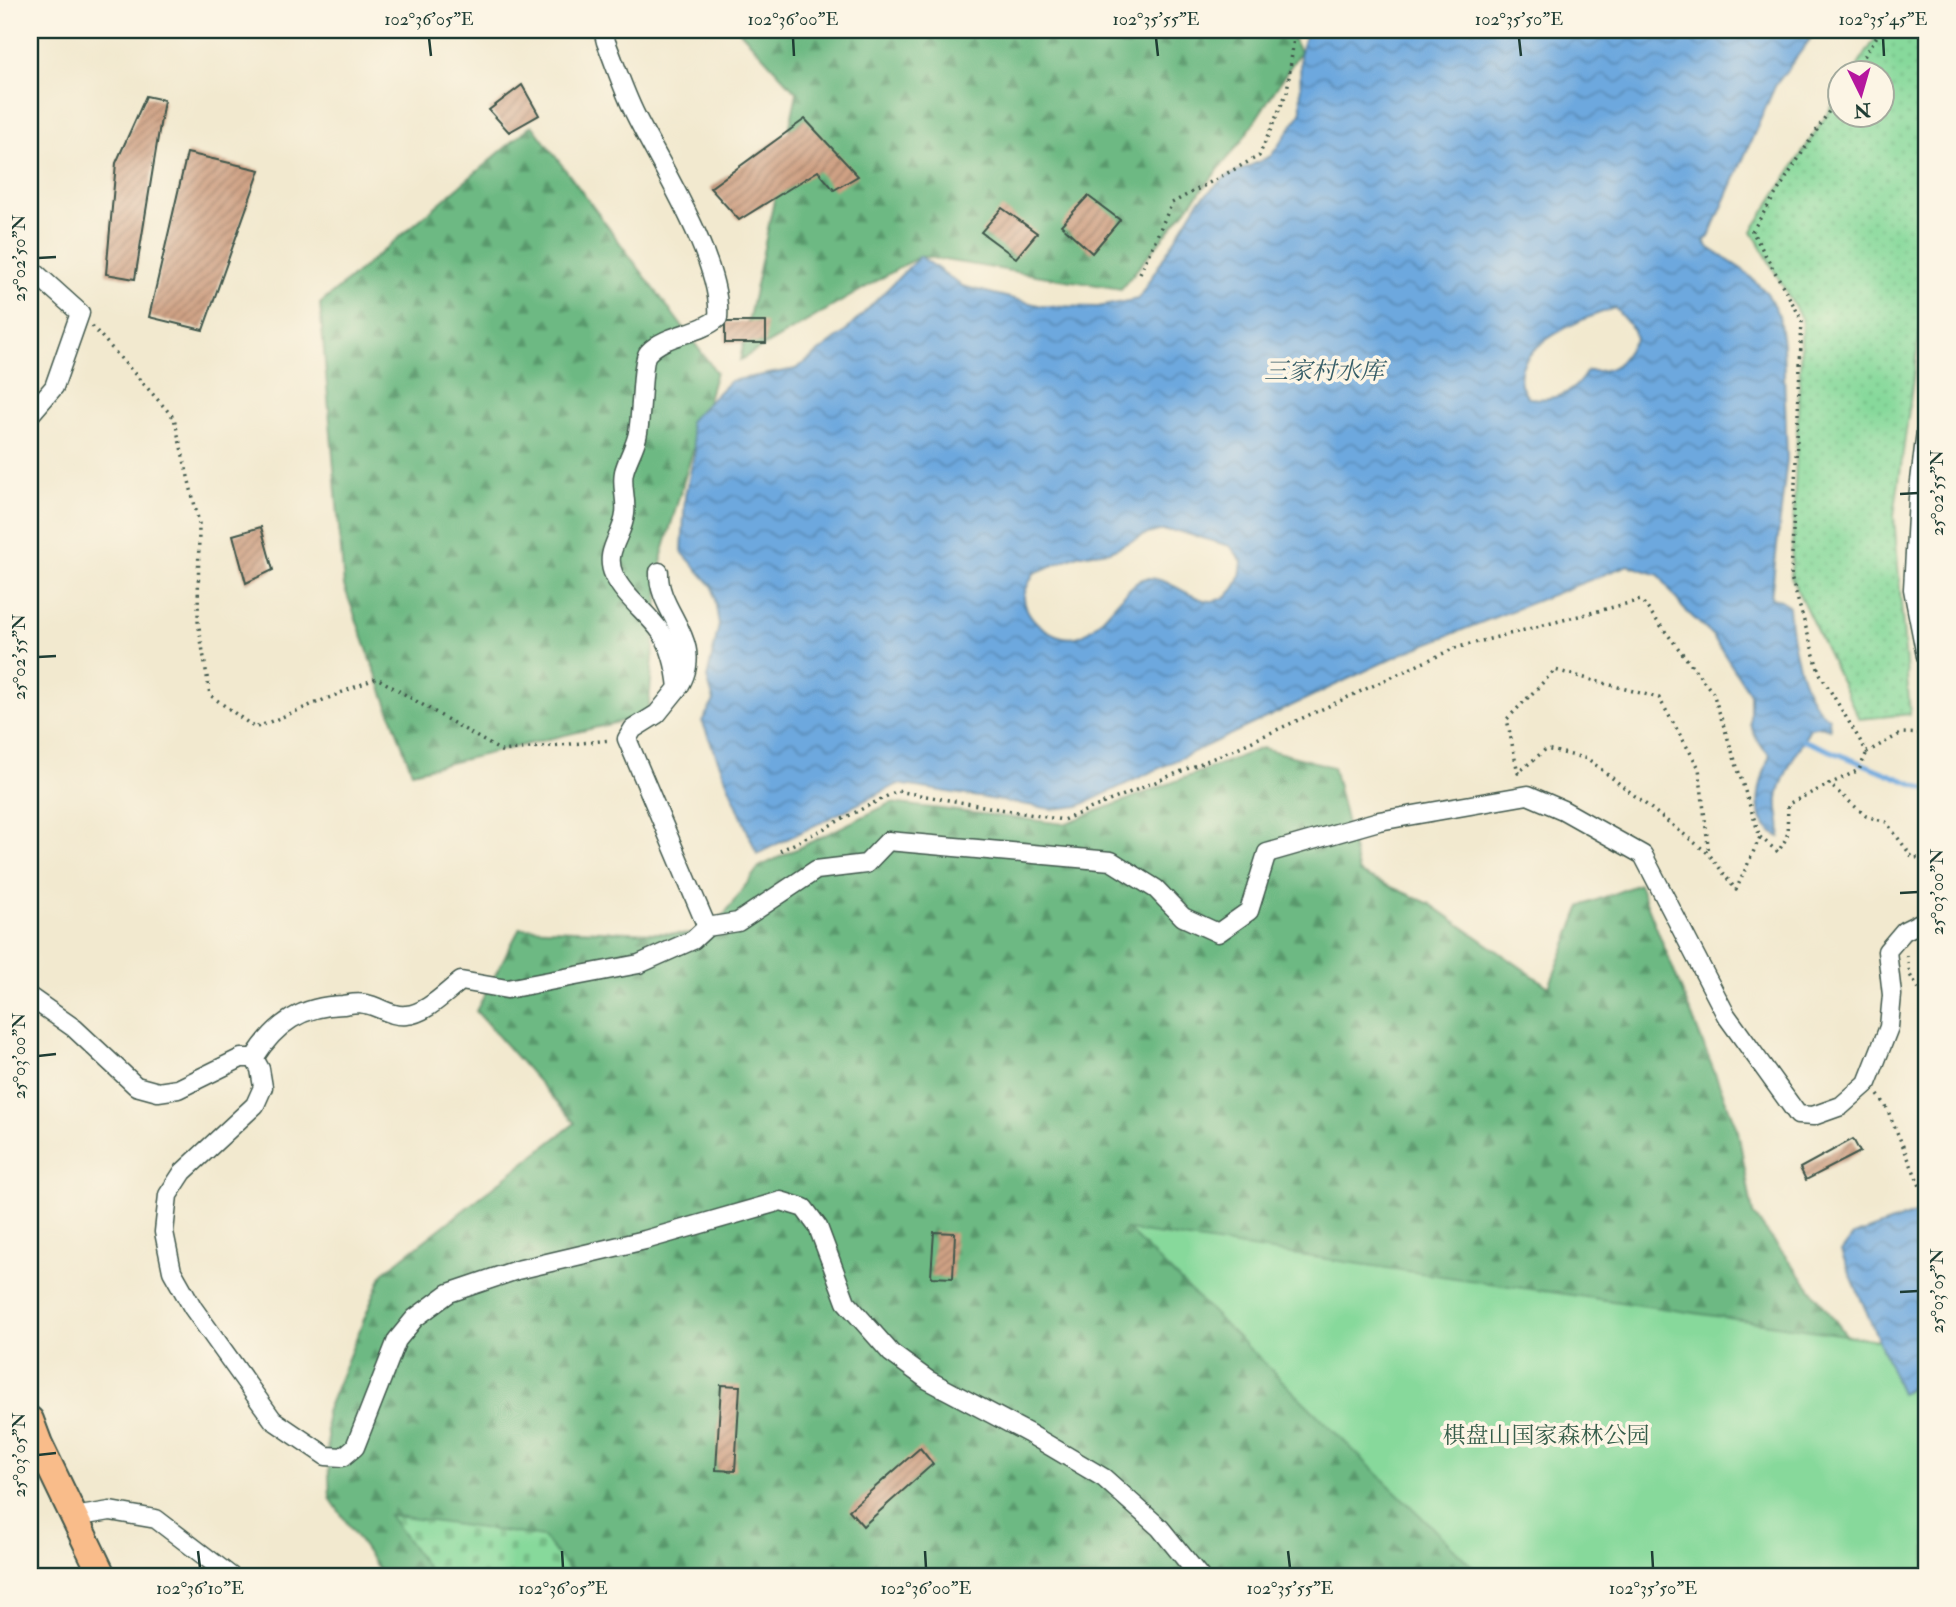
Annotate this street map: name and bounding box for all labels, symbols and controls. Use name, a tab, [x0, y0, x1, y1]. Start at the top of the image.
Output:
text: 102°36'05"E	[384, 8, 474, 31]
text: 102°36'00"E	[748, 8, 838, 31]
text: 102°35'55"E	[1112, 8, 1200, 31]
text: 102°35'50"E	[1475, 8, 1563, 31]
text: 102°35'45"E	[1839, 8, 1927, 31]
north arrow	[1826, 60, 1896, 130]
text: N	[1852, 97, 1873, 123]
text: 25°02'50"N	[8, 214, 31, 302]
water label: 三家村水库	[1264, 356, 1388, 387]
text: 25°02'55"N	[1926, 450, 1949, 536]
text: 25°02'55"N	[8, 614, 31, 700]
text: 25°03'00"N	[1926, 849, 1949, 935]
text: 25°03'00"N	[8, 1013, 31, 1099]
text: 25°03'05"N	[1926, 1248, 1949, 1334]
text: 25°03'05"N	[8, 1412, 31, 1498]
park label: 棋盘山国家森林公园	[1443, 1421, 1650, 1450]
text: 102°36'10"E	[156, 1577, 244, 1600]
text: 102°36'05"E	[518, 1577, 608, 1600]
text: 102°36'00"E	[881, 1577, 971, 1600]
text: 102°35'55"E	[1246, 1577, 1334, 1600]
text: 102°35'50"E	[1609, 1577, 1697, 1600]

